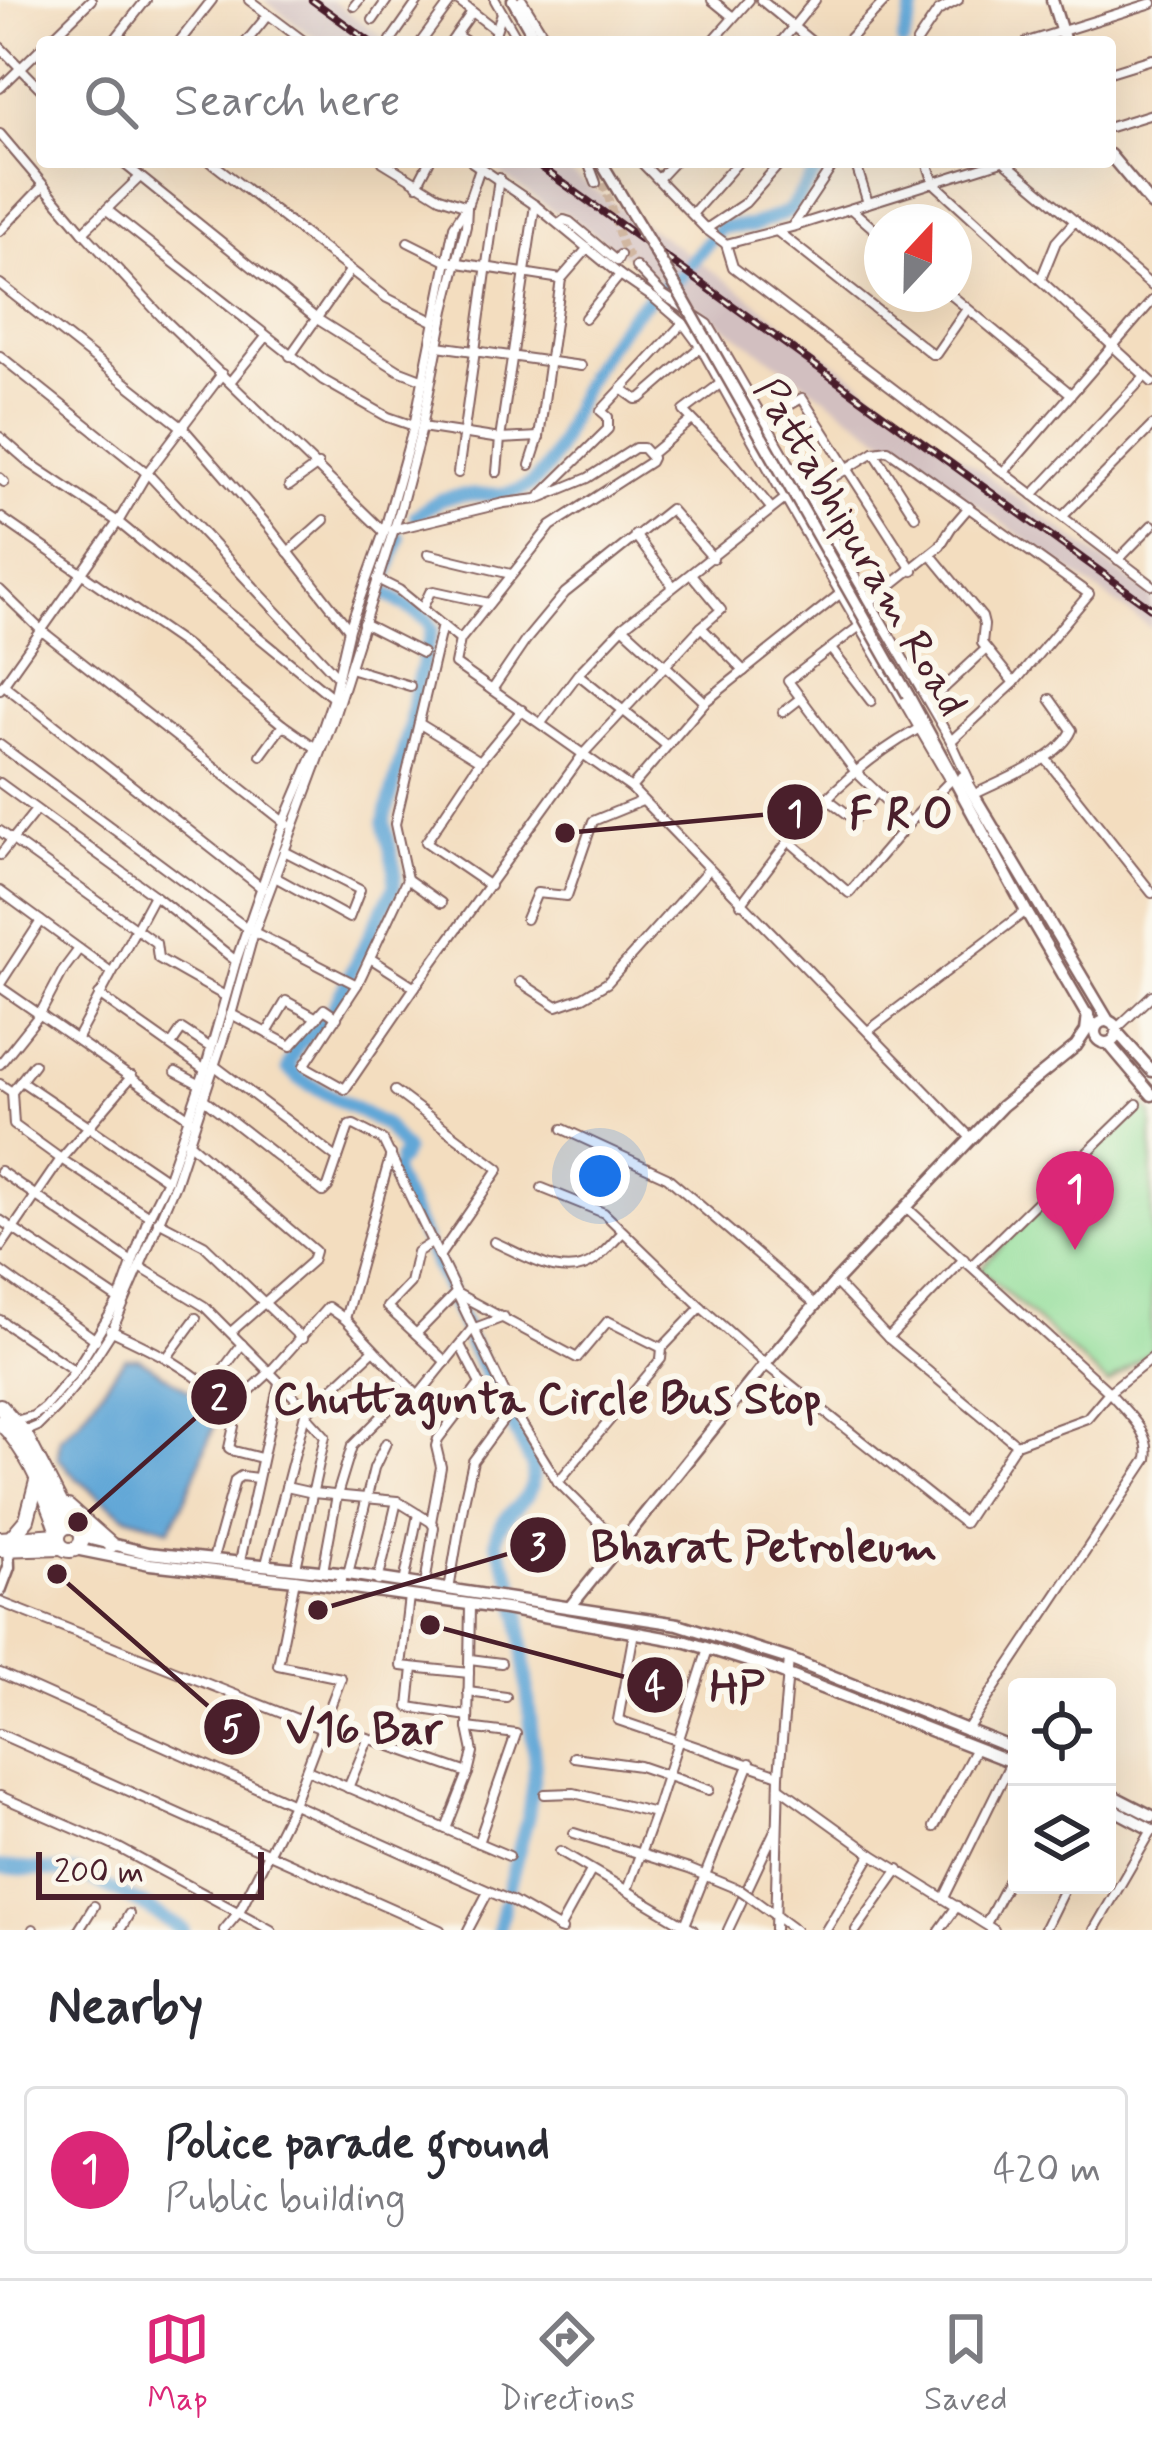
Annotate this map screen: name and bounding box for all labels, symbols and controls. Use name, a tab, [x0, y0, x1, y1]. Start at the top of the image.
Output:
search box	[36, 36, 1116, 168]
icon: search	[78, 69, 144, 135]
text: Search here	[174, 73, 401, 132]
north arrow	[864, 204, 972, 312]
street label: Pattabhipuram Road	[740, 369, 978, 727]
callout: F R O	[765, 772, 978, 853]
text: F R O	[849, 786, 953, 845]
text: 1	[787, 792, 803, 839]
your location	[570, 1146, 630, 1206]
pin: 1	[1036, 1151, 1114, 1250]
callout: Chuttagunta Circle Bus Stop	[189, 1357, 845, 1438]
text: Chuttagunta Circle Bus Stop	[273, 1371, 821, 1430]
text: 2	[210, 1377, 228, 1424]
callout: Bharat Petroleum	[508, 1505, 959, 1586]
text: Bharat Petroleum	[591, 1519, 937, 1578]
text: 3	[530, 1525, 547, 1572]
callout: HP	[625, 1644, 788, 1725]
text: HP	[709, 1659, 765, 1718]
text: 4	[645, 1664, 666, 1711]
map controls	[1008, 1678, 1116, 1894]
button: locate	[1008, 1678, 1116, 1786]
callout: V16 Bar	[202, 1687, 467, 1768]
text: V16 Bar	[286, 1701, 444, 1760]
text: 5	[221, 1707, 243, 1754]
button: layers	[1008, 1786, 1116, 1894]
scale bar	[36, 1846, 264, 1899]
text: 200 m	[54, 1851, 144, 1895]
text: Nearby	[48, 1975, 203, 2041]
text: Police parade ground	[165, 2115, 550, 2174]
text: 1	[81, 2145, 99, 2196]
text: 420 m	[993, 2145, 1101, 2196]
text: Public building	[165, 2174, 405, 2225]
tab: Map	[144, 2306, 210, 2422]
tab: Directions	[499, 2306, 635, 2422]
tab: Saved	[924, 2306, 1008, 2422]

